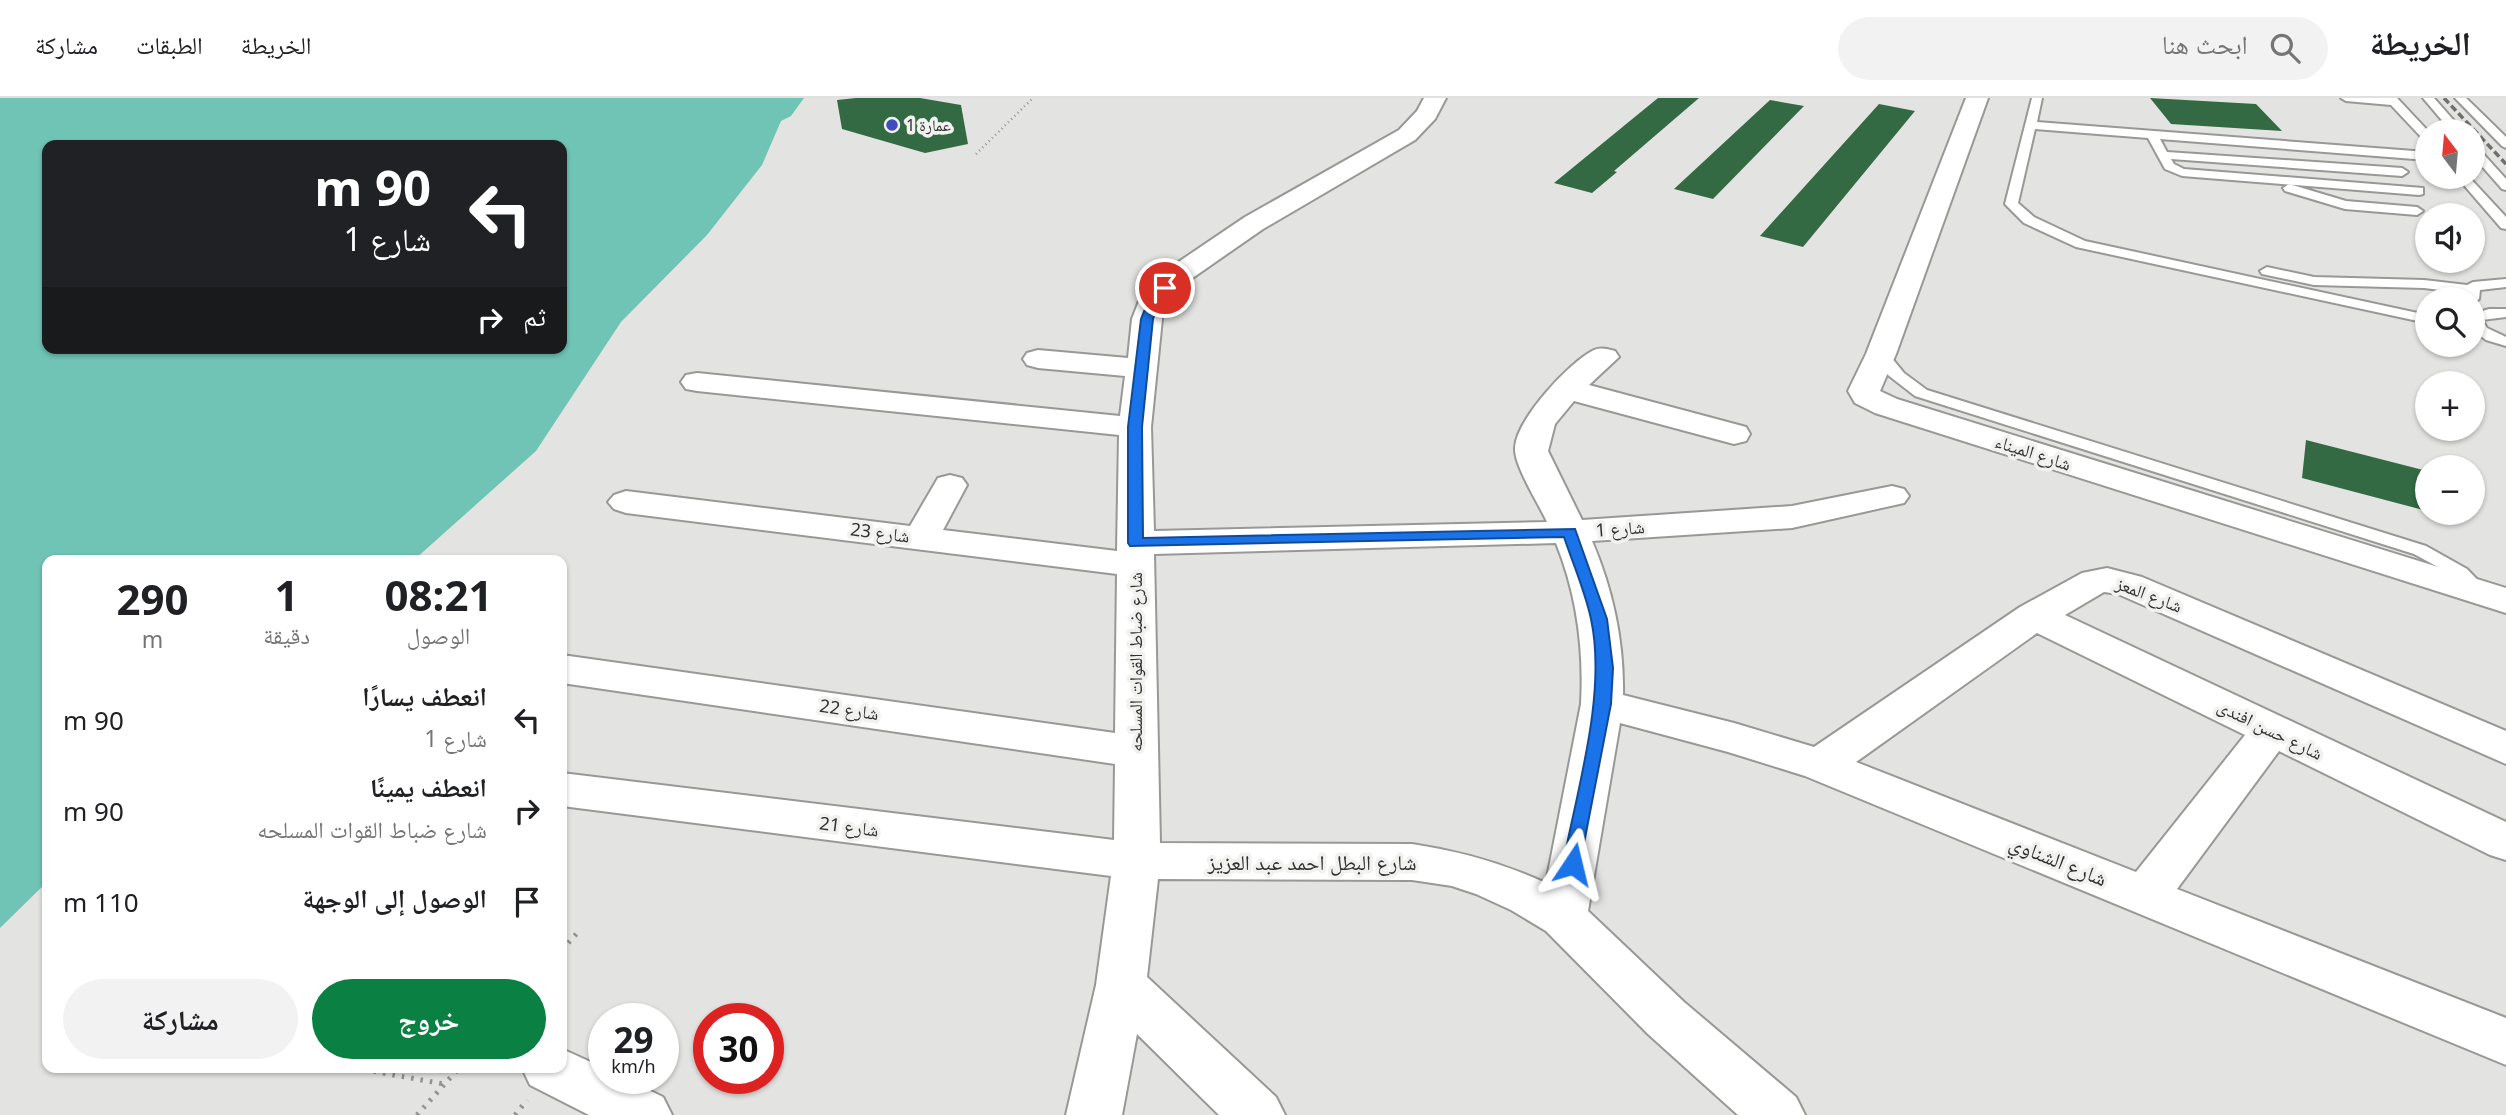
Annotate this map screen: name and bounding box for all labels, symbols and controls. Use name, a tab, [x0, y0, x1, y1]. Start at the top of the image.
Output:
search box	[1838, 17, 2328, 80]
text: الخريطة	[2370, 20, 2471, 65]
text: ابحث هنا	[2162, 26, 2248, 62]
text: مشاركة	[35, 28, 98, 61]
text: الطبقات	[136, 28, 203, 61]
text: الخريطة	[241, 28, 311, 61]
icon: search	[2266, 29, 2304, 67]
place label: عمارة 1	[906, 114, 951, 136]
marker: عمارة 1	[884, 117, 900, 133]
north arrow	[2415, 119, 2485, 189]
map controls	[2415, 119, 2485, 525]
text: 90 m	[314, 154, 431, 220]
icon: left	[455, 168, 546, 259]
button: sound	[2415, 203, 2485, 273]
text: شارع 1	[344, 217, 431, 260]
pin	[1135, 258, 1195, 318]
icon: arrive	[1146, 269, 1184, 307]
button: search	[2415, 287, 2485, 357]
text: ثم	[523, 298, 546, 334]
icon: right	[471, 301, 509, 339]
button: +	[2415, 371, 2485, 441]
street label: شارع الميناء	[1992, 428, 2074, 476]
button: −	[2415, 455, 2485, 525]
street label: شارع 1	[1595, 514, 1645, 542]
street label: شارع 23	[849, 516, 911, 548]
text: 1	[275, 566, 299, 623]
text: 08:21	[385, 566, 492, 623]
text: 290	[117, 570, 189, 627]
street label: شارع المعز	[2112, 570, 2186, 618]
street label: شارع ضباط القوات المسلحه	[1123, 572, 1147, 752]
text: دقيقة	[263, 619, 310, 651]
text: الوصول	[407, 619, 470, 651]
text: m	[142, 623, 163, 655]
text: انعطف يسارًا	[362, 678, 487, 714]
street label: شارع 22	[818, 693, 880, 725]
street label: شارع حسن افندى	[2214, 693, 2327, 765]
icon: left	[508, 701, 546, 739]
text: 90 m	[63, 702, 124, 738]
text: شارع 1	[424, 722, 487, 754]
text: انعطف يمينًا	[370, 769, 487, 805]
icon: right	[508, 792, 546, 830]
text: 90 m	[63, 793, 124, 829]
street label: شارع 21	[818, 810, 880, 842]
text: شارع ضباط القوات المسلحه	[257, 813, 487, 845]
position arrow	[1536, 827, 1610, 901]
street label: شارع الشناوي	[2004, 828, 2111, 895]
street label: شارع البطل احمد عبد العزيز	[1207, 848, 1416, 876]
text: الوصول إلى الوجهة	[303, 880, 487, 916]
icon: arrive	[508, 883, 546, 921]
text: 110 m	[63, 884, 139, 920]
button: مشاركة	[63, 979, 298, 1059]
button: خروج	[312, 979, 546, 1059]
speed limit sign: 30	[693, 1003, 784, 1094]
text: 29	[613, 1016, 654, 1063]
text: km/h	[611, 1054, 656, 1078]

